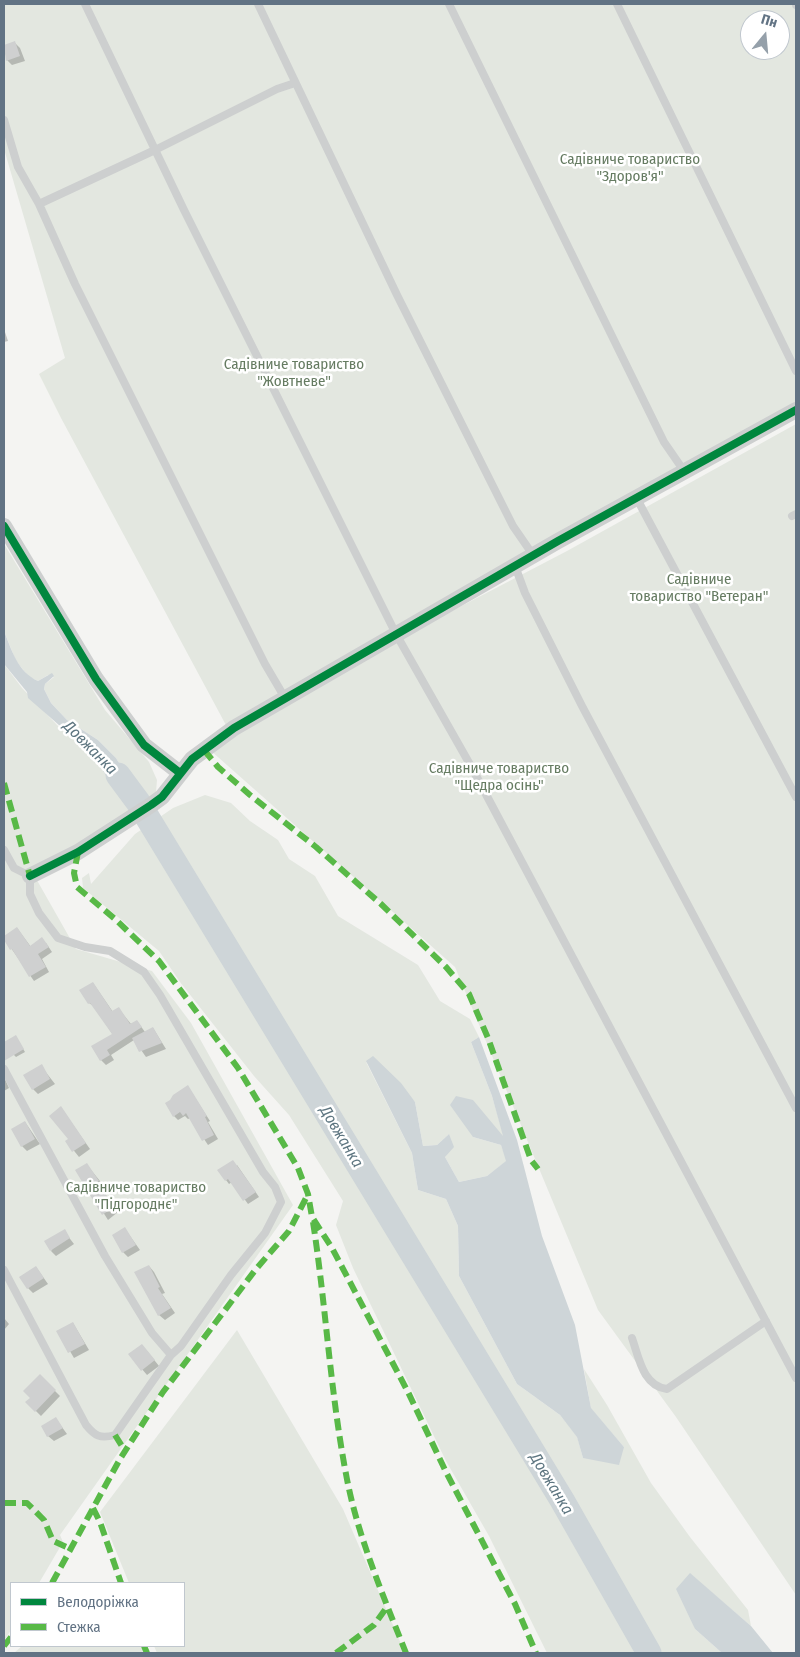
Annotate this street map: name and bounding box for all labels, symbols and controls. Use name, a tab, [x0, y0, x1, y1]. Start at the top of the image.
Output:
north arrow	[740, 10, 790, 60]
text: Пн	[759, 11, 779, 32]
park label: Садівниче товариство "Здоров'я"	[560, 151, 700, 186]
park label: Садівниче товариство "Жовтневе"	[224, 356, 364, 391]
park label: Садівниче товариство "Ветеран"	[630, 571, 768, 606]
water label: Довжанка	[59, 717, 121, 779]
park label: Садівниче товариство "Щедра осінь"	[429, 760, 569, 795]
water label: Довжанка	[315, 1103, 367, 1171]
park label: Садівниче товариство "Підгороднє"	[66, 1179, 206, 1214]
water label: Довжанка	[525, 1450, 577, 1518]
legend	[10, 1582, 185, 1647]
text: Велодоріжка	[57, 1593, 139, 1611]
text: Стежка	[57, 1618, 101, 1636]

